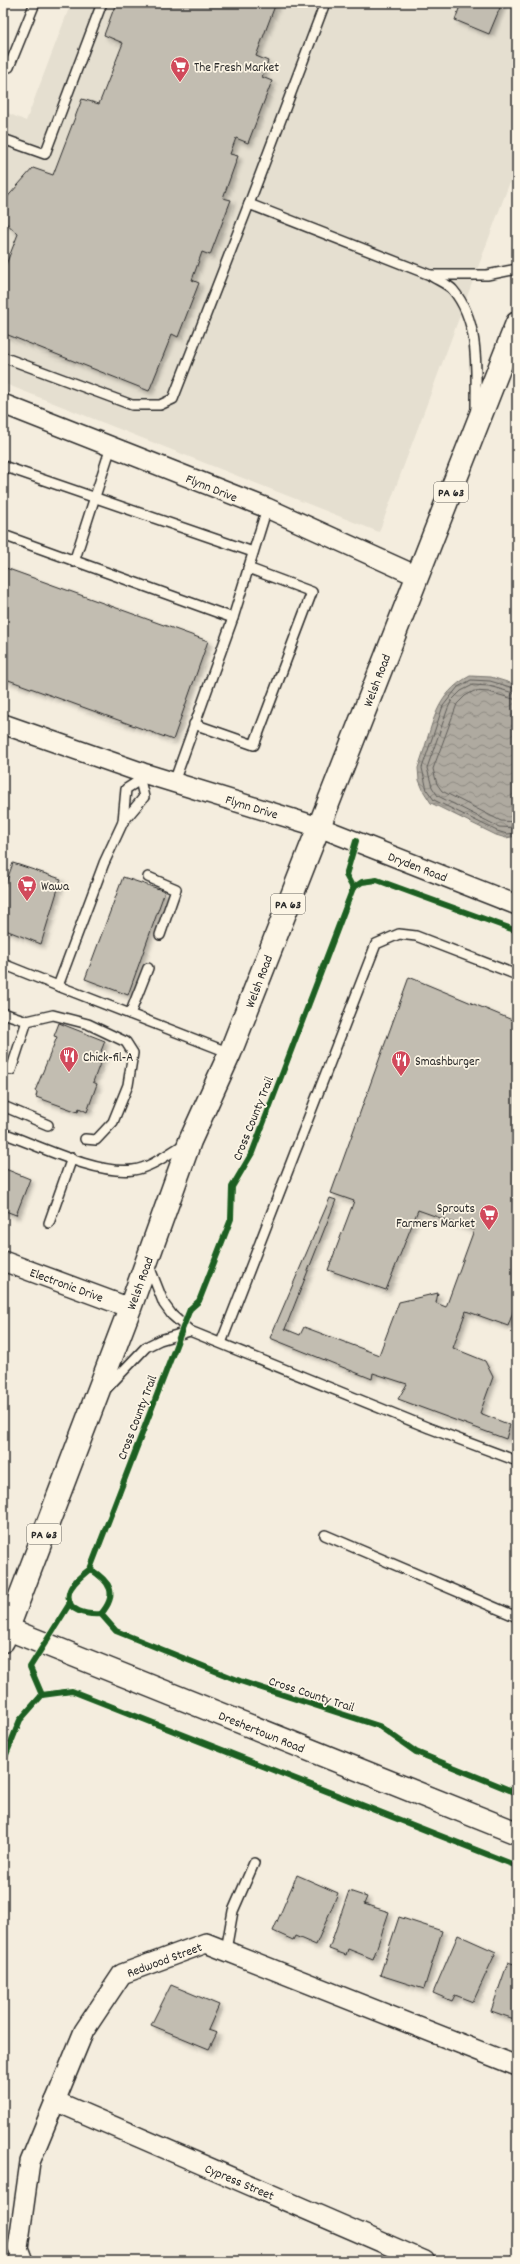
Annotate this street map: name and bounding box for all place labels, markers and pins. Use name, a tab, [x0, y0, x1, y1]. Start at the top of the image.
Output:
supermarket icon: The Fresh Market	[169, 55, 191, 83]
place label: The Fresh Market	[194, 59, 279, 78]
supermarket icon: Wawa	[16, 874, 38, 902]
place label: Wawa	[41, 878, 70, 897]
restaurant icon: Chick-fil-A	[58, 1045, 80, 1073]
place label: Chick-fil-A	[83, 1049, 133, 1068]
restaurant icon: Smashburger	[390, 1049, 412, 1077]
place label: Smashburger	[415, 1053, 480, 1072]
place label: Sprouts Farmers Market	[396, 1200, 475, 1234]
supermarket icon: Sprouts Farmers Market	[478, 1203, 500, 1231]

